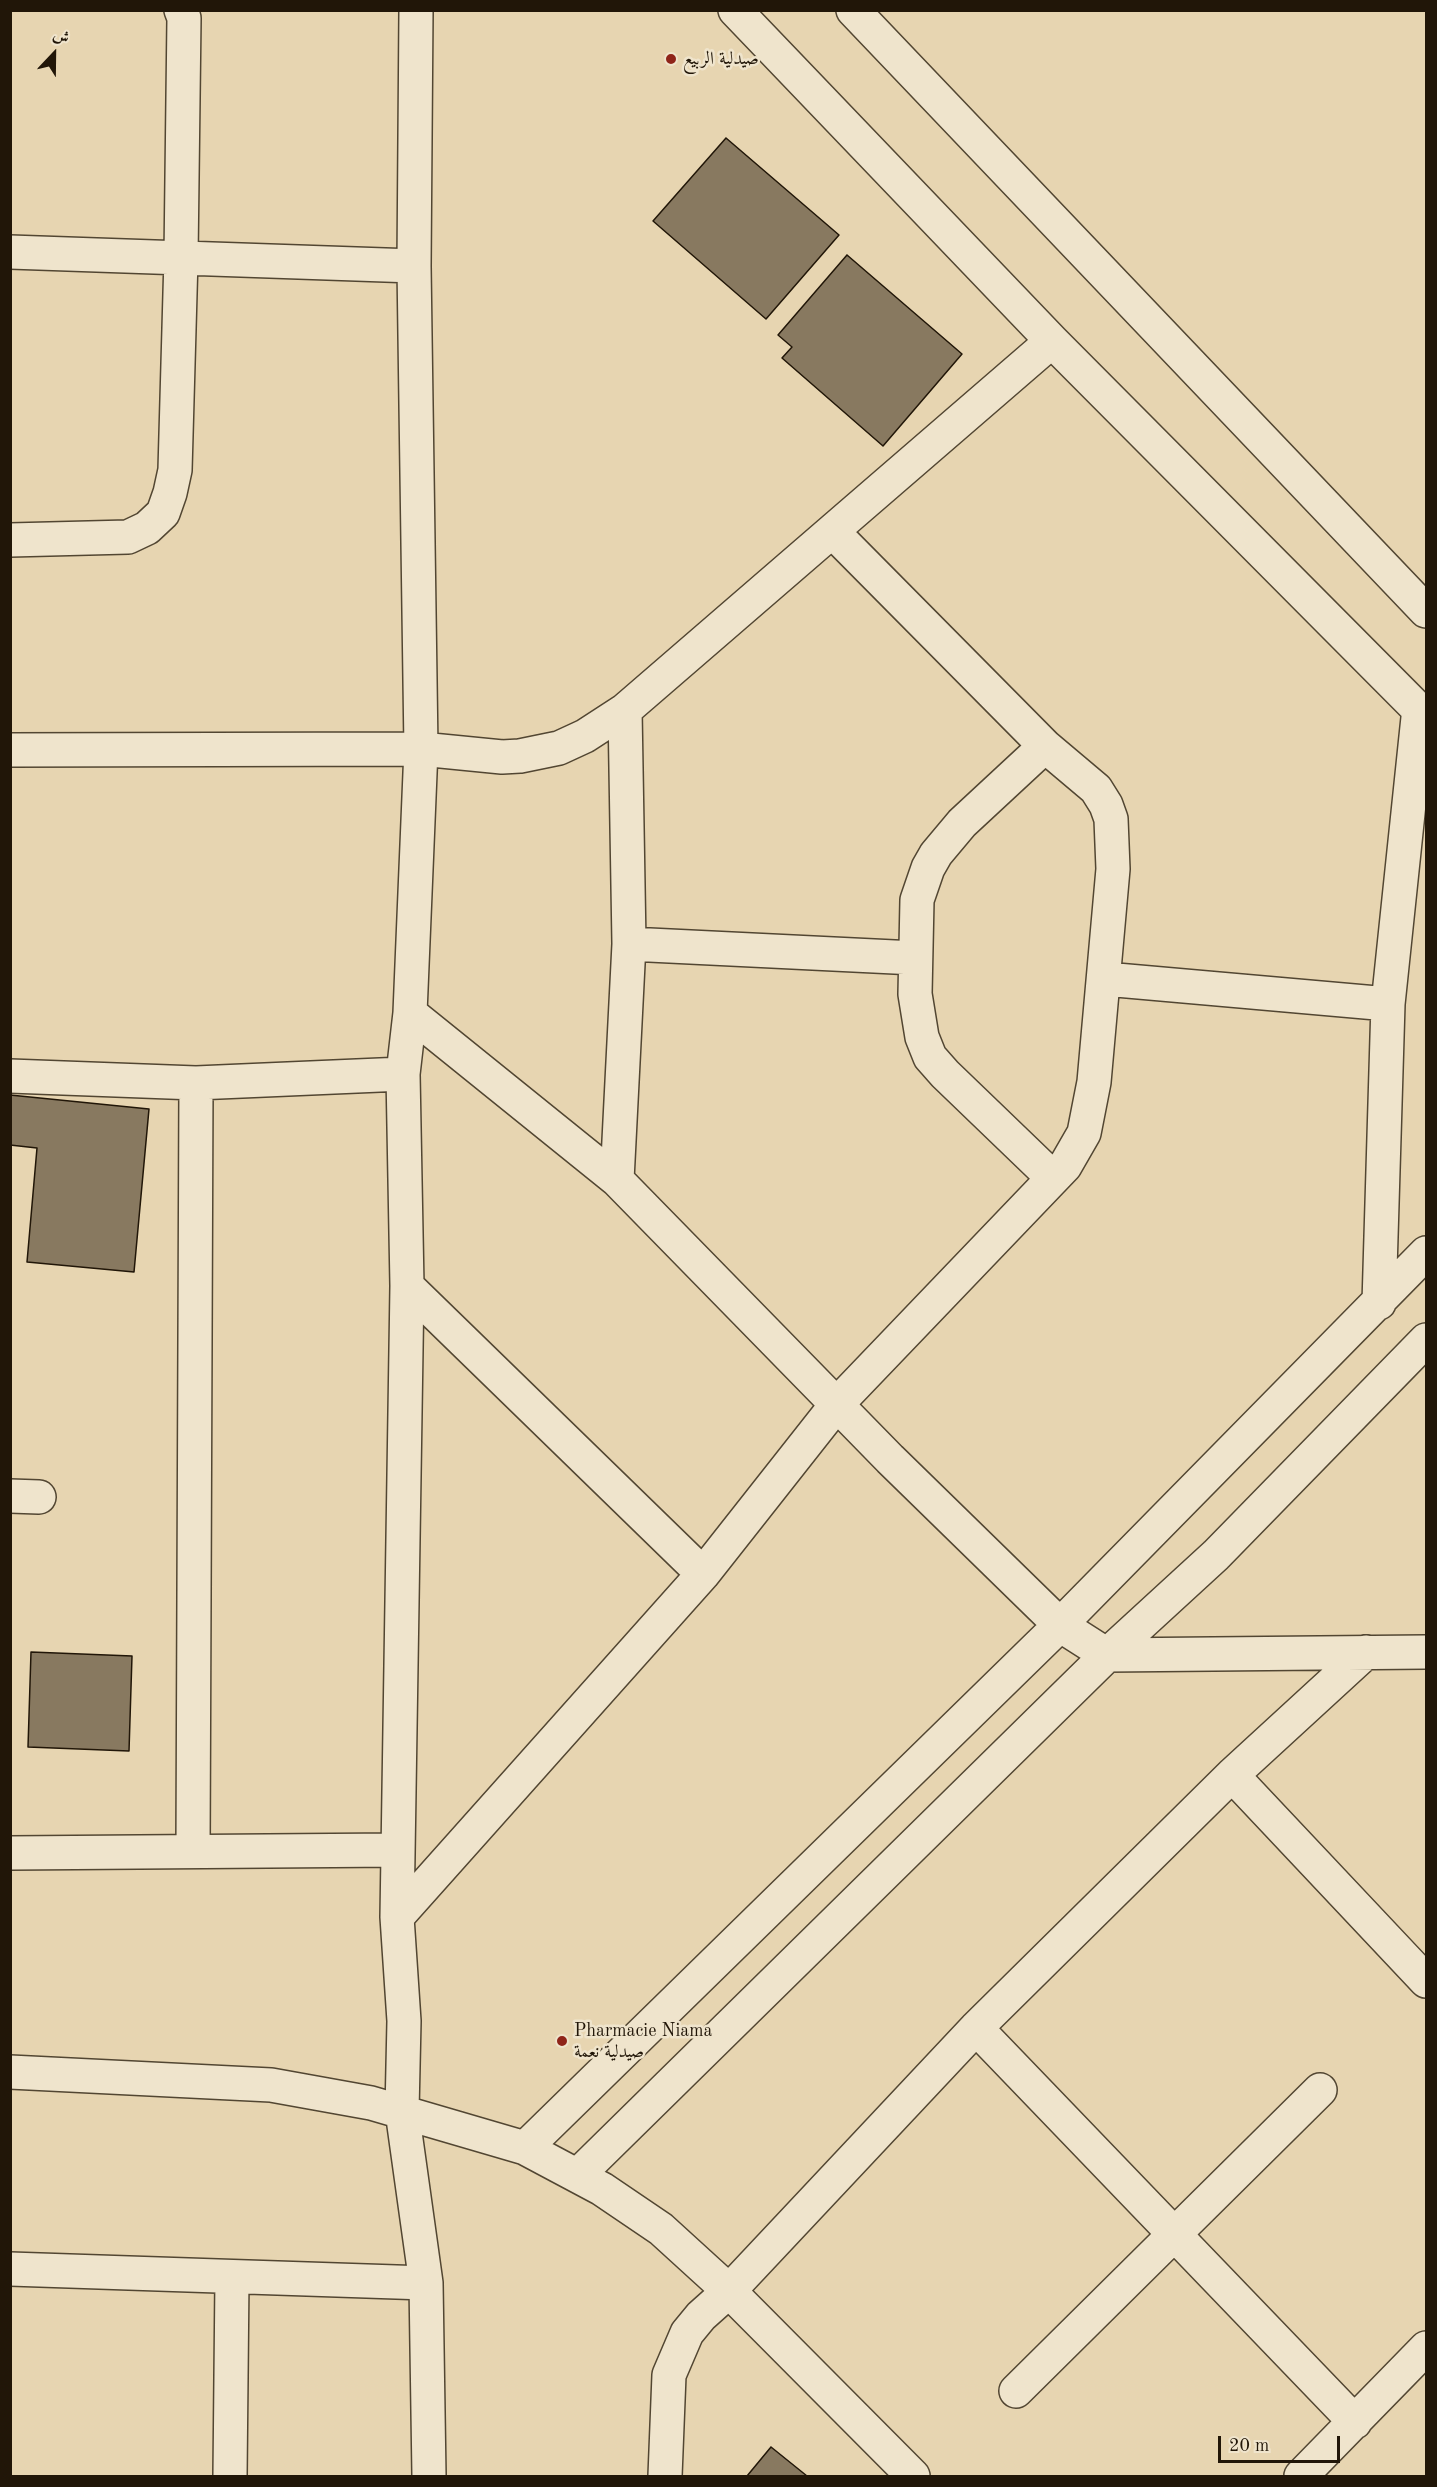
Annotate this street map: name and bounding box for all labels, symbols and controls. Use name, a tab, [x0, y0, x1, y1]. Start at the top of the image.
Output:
north arrow	[24, 24, 84, 84]
text: ش	[50, 27, 71, 48]
place label: صيدلية الربيع	[683, 48, 759, 70]
marker: صيدلية الربيع	[664, 52, 678, 66]
place label: Pharmacie Niama صيدلية نعمة	[574, 2020, 712, 2062]
marker: Pharmacie Niama صيدلية نعمة	[555, 2034, 569, 2048]
scale bar	[1221, 2424, 1342, 2462]
text: 20 m	[1229, 2437, 1269, 2455]

